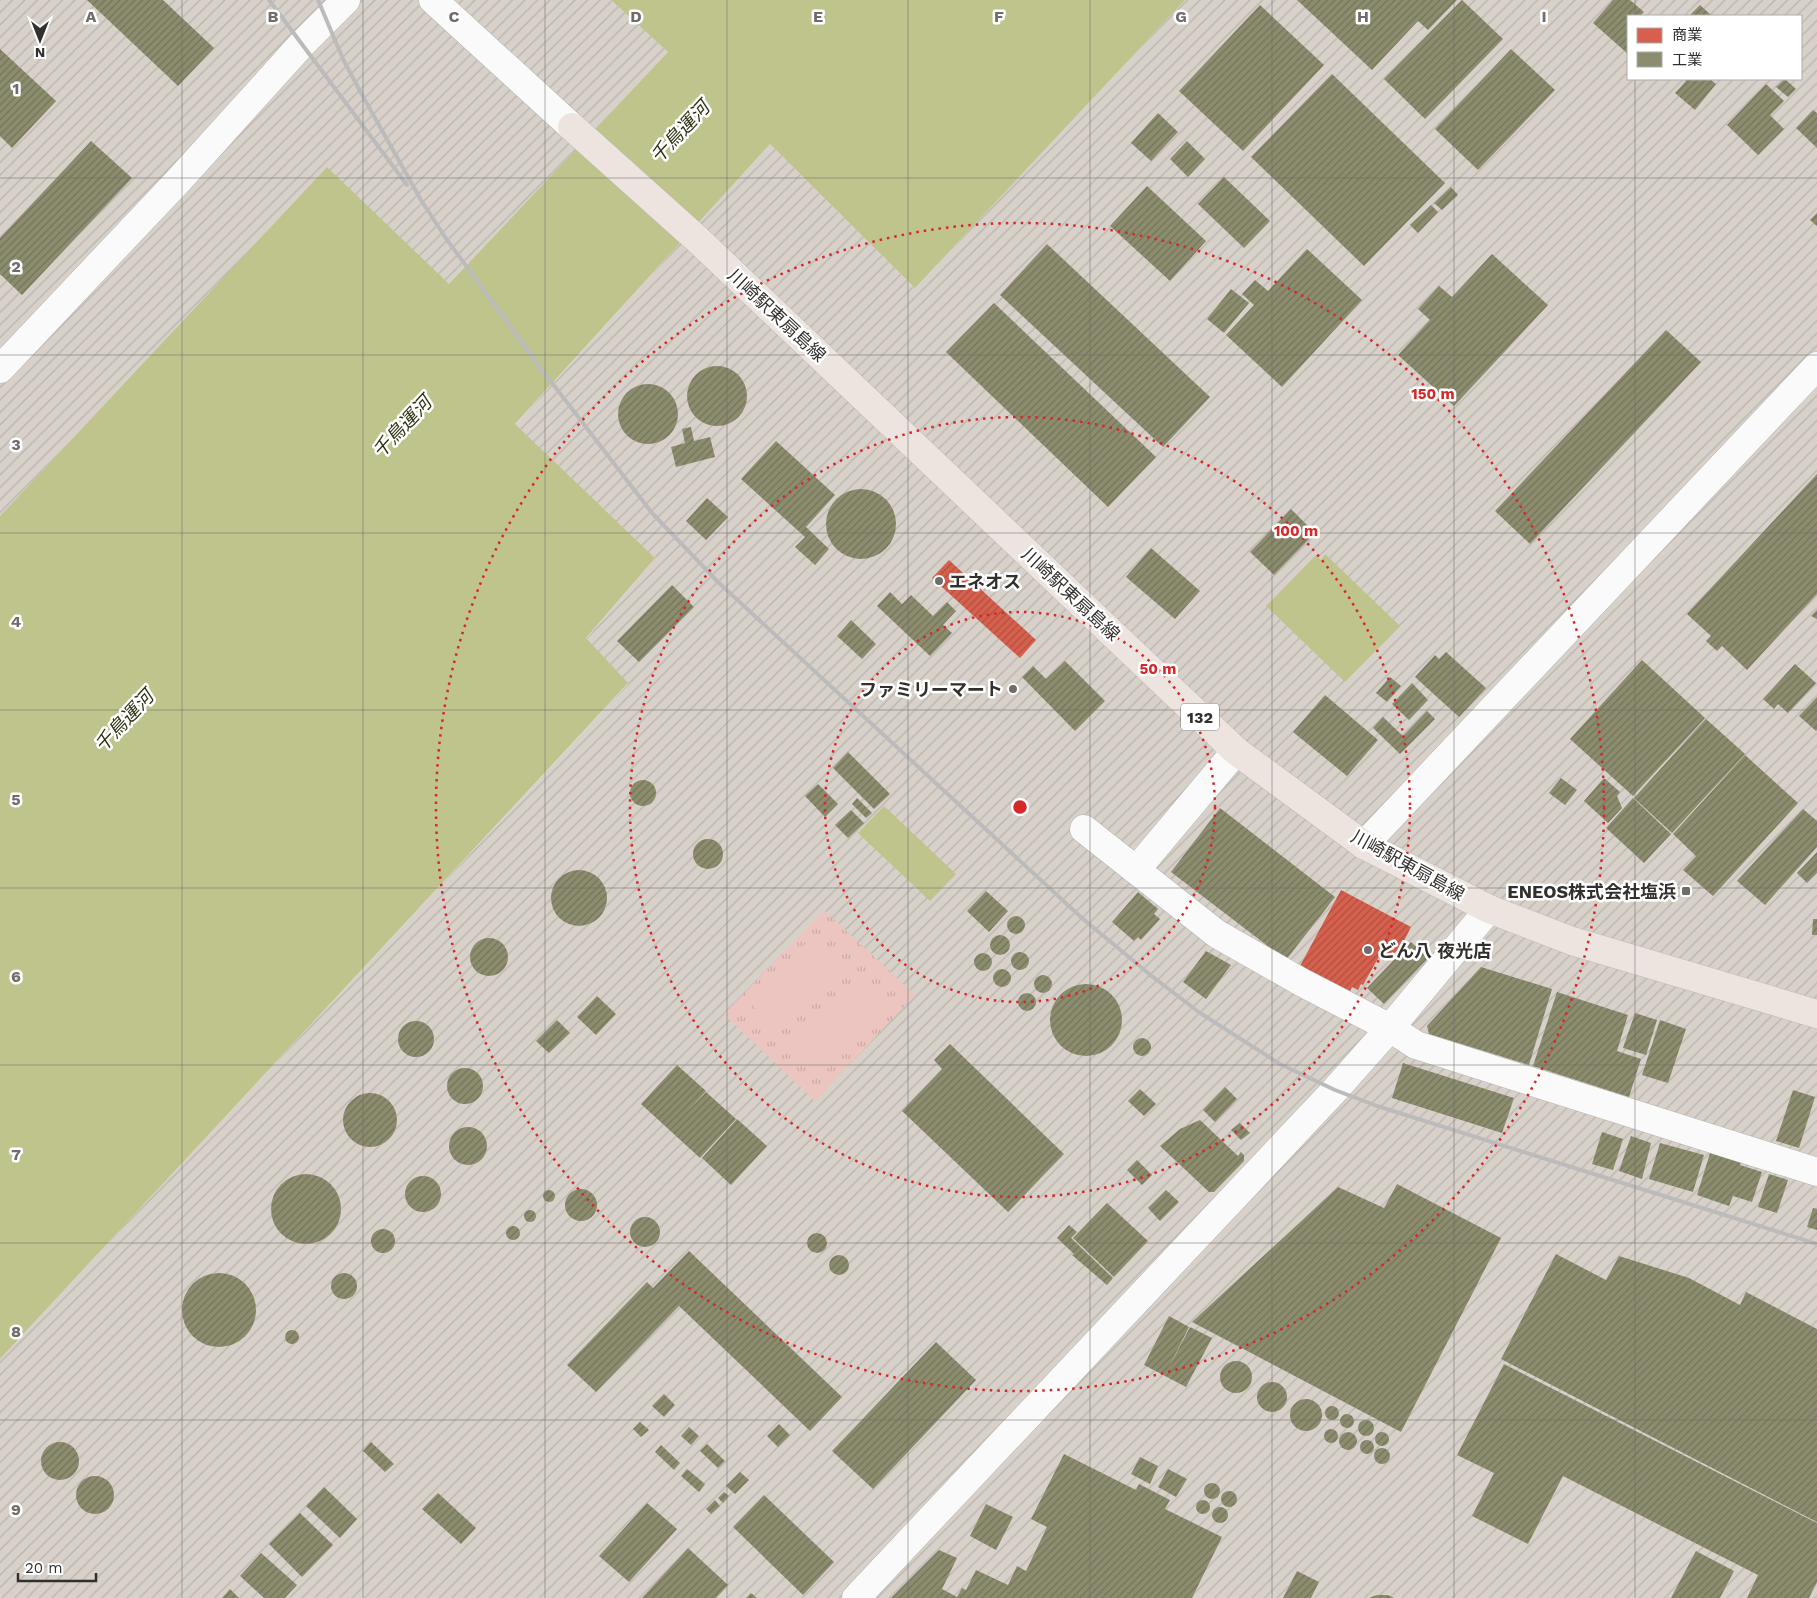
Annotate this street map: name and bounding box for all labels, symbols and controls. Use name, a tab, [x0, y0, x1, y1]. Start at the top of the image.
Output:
text: A	[86, 7, 97, 26]
text: B	[268, 7, 279, 26]
text: C	[449, 7, 460, 26]
text: D	[630, 7, 642, 26]
text: E	[813, 7, 823, 26]
text: F	[994, 7, 1004, 26]
text: G	[1175, 7, 1187, 26]
text: H	[1357, 7, 1369, 26]
text: I	[1541, 7, 1547, 26]
north arrow	[15, 15, 65, 65]
legend	[1627, 15, 1802, 80]
text: 商業	[1672, 26, 1702, 44]
text: N	[35, 45, 45, 61]
text: 工業	[1672, 51, 1702, 69]
text: 1	[13, 79, 19, 98]
water label: 千鳥運河	[646, 93, 717, 168]
text: 2	[11, 257, 21, 276]
street label: 川崎駅東扇島線	[724, 264, 830, 366]
text: 150 m	[1411, 385, 1455, 403]
water label: 千鳥運河	[368, 388, 439, 463]
text: 3	[11, 435, 21, 454]
text: 100 m	[1274, 522, 1318, 540]
street label: 川崎駅東扇島線	[1018, 543, 1124, 645]
place label: エネオス	[949, 571, 1021, 592]
marker: エネオス	[933, 575, 945, 587]
text: 4	[11, 612, 21, 631]
text: 50 m	[1140, 660, 1176, 678]
place label: ファミリーマート	[859, 679, 1003, 700]
water label: 千鳥運河	[90, 682, 161, 757]
marker: ファミリーマート	[1007, 683, 1019, 695]
road number: 132	[1181, 704, 1219, 730]
text: 5	[11, 790, 21, 809]
centre of rings	[1011, 798, 1029, 816]
street label: 川崎駅東扇島線	[1348, 825, 1468, 905]
place label: ENEOS株式会社塩浜	[1507, 881, 1676, 902]
marker: ENEOS株式会社塩浜	[1680, 885, 1692, 897]
place label: どん八 夜光店	[1378, 940, 1491, 961]
marker: どん八 夜光店	[1362, 944, 1374, 956]
text: 6	[11, 967, 21, 986]
text: 7	[11, 1145, 21, 1164]
text: 8	[11, 1322, 21, 1341]
text: 9	[11, 1500, 21, 1519]
scale bar	[18, 1550, 95, 1582]
text: 20 m	[25, 1559, 63, 1577]

